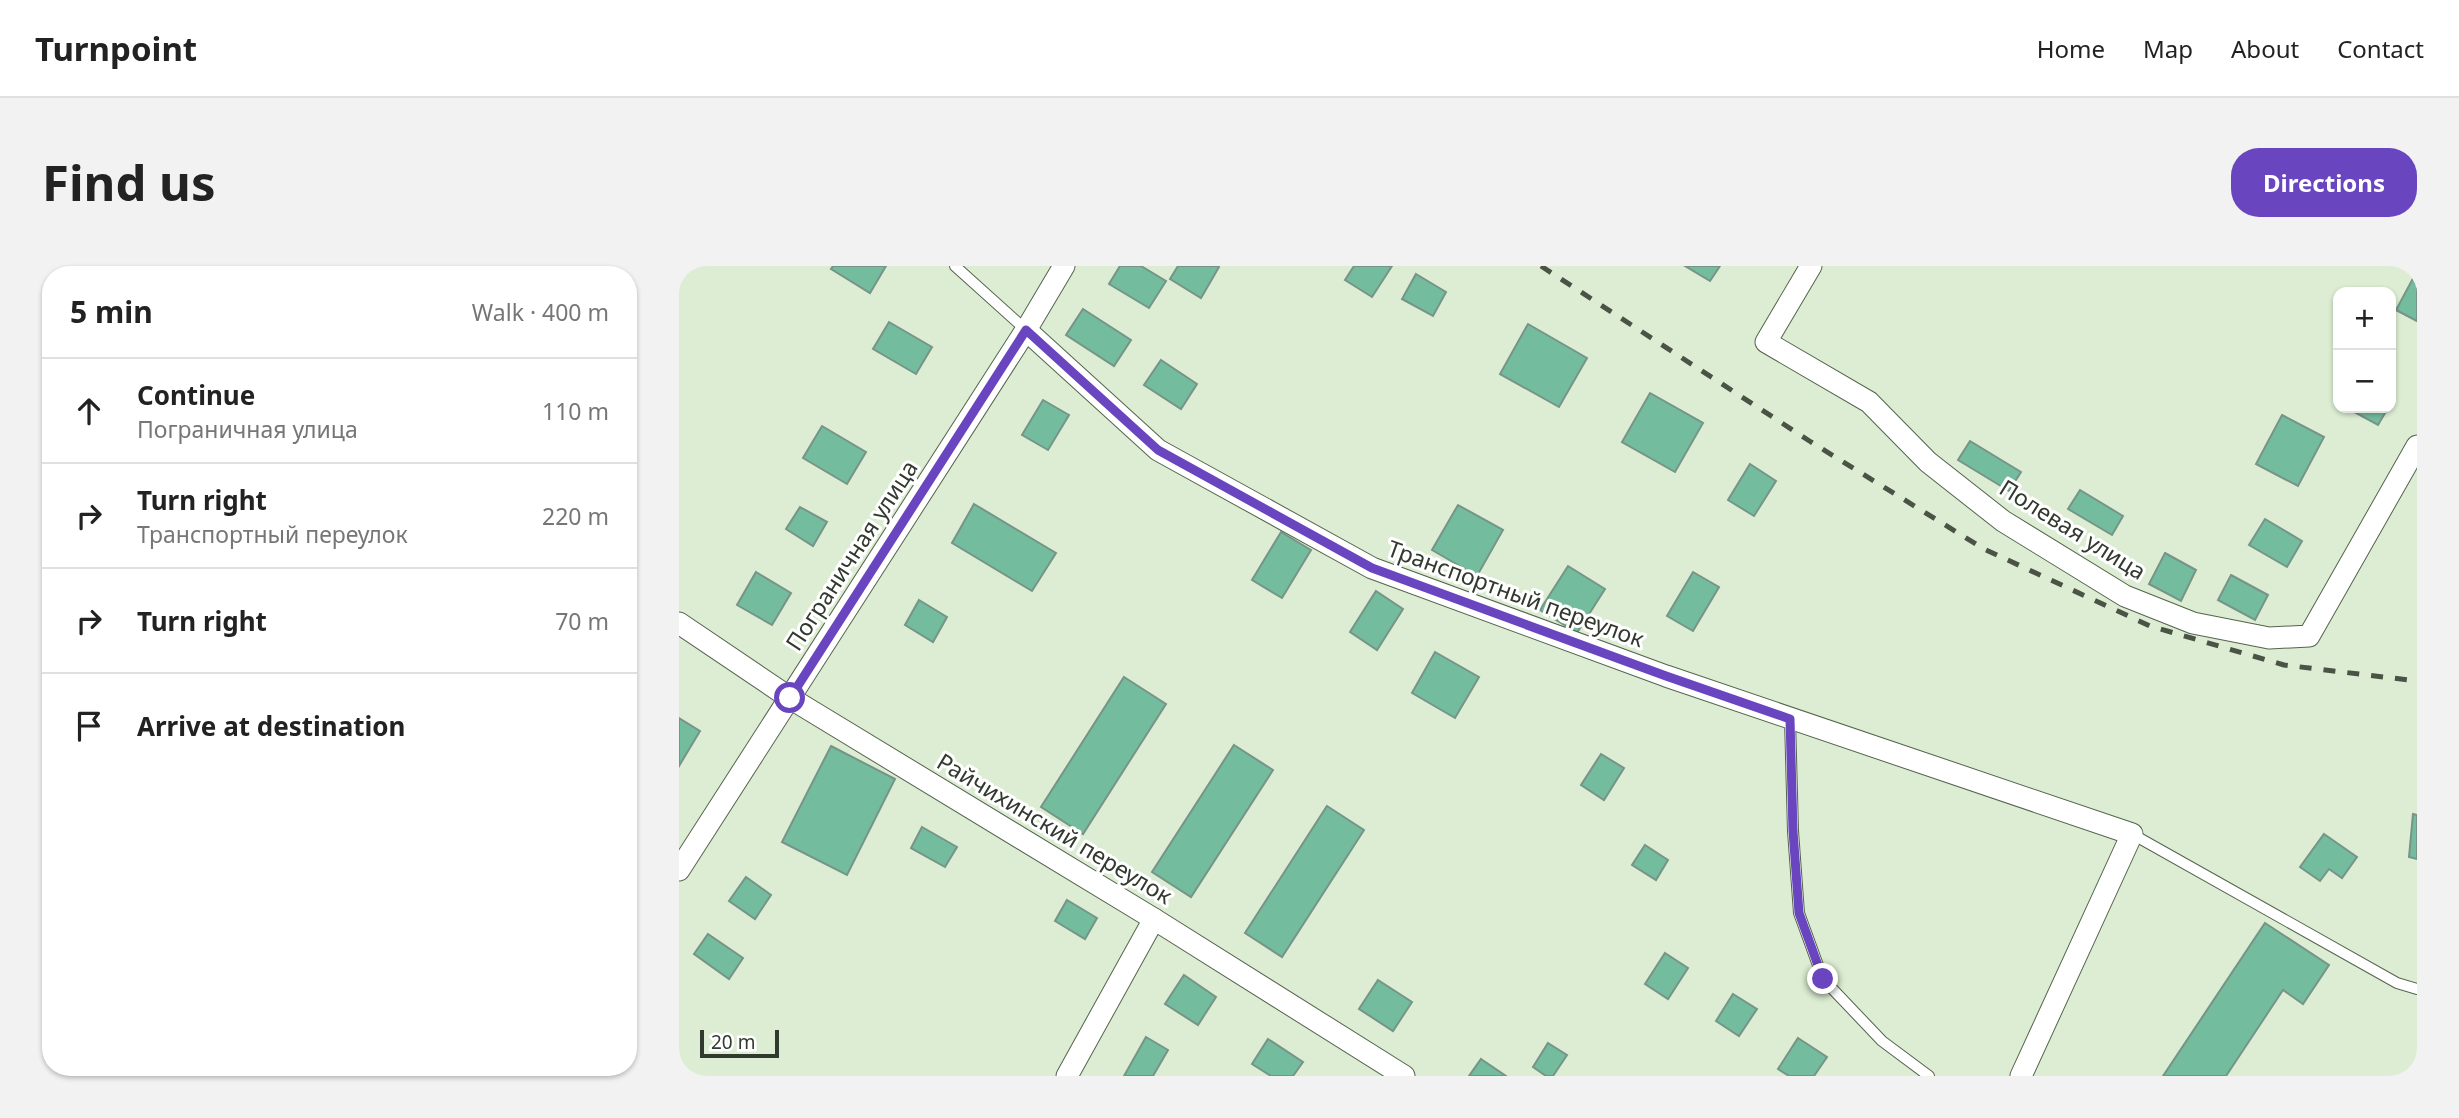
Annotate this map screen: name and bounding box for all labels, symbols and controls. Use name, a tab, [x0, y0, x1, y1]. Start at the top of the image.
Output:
text: Turnpoint	[35, 26, 197, 71]
text: Home	[2037, 32, 2105, 65]
text: Map	[2143, 32, 2193, 65]
text: About	[2231, 32, 2299, 65]
text: Contact	[2337, 32, 2424, 65]
button: Directions	[2231, 148, 2417, 217]
text: Find us	[42, 149, 216, 215]
map controls	[2333, 287, 2396, 413]
button: +	[2333, 287, 2396, 350]
text: 5 min	[70, 291, 153, 332]
text: Walk · 400 m	[472, 296, 609, 328]
button: −	[2333, 350, 2396, 413]
text: Continue	[137, 377, 255, 413]
icon: ahead	[70, 392, 108, 430]
text: 110 m	[542, 395, 609, 427]
text: Пограничная улица	[137, 413, 358, 445]
street label: Пограничная улица	[777, 454, 925, 656]
street label: Полевая улица	[1994, 471, 2152, 587]
text: Turn right	[137, 482, 267, 518]
icon: right	[70, 497, 108, 535]
text: 220 m	[542, 500, 609, 532]
text: Транспортный переулок	[137, 518, 408, 550]
street label: Транспортный переулок	[1383, 532, 1649, 655]
icon: right	[70, 602, 108, 640]
text: Turn right	[137, 603, 267, 639]
text: 70 m	[555, 605, 609, 637]
route start	[774, 682, 805, 713]
icon: arrive	[70, 707, 108, 745]
text: Arrive at destination	[137, 708, 406, 744]
street label: Райчихинский переулок	[931, 745, 1179, 911]
route end	[1807, 963, 1838, 994]
scale bar	[700, 1027, 779, 1059]
text: 20 m	[711, 1029, 755, 1055]

